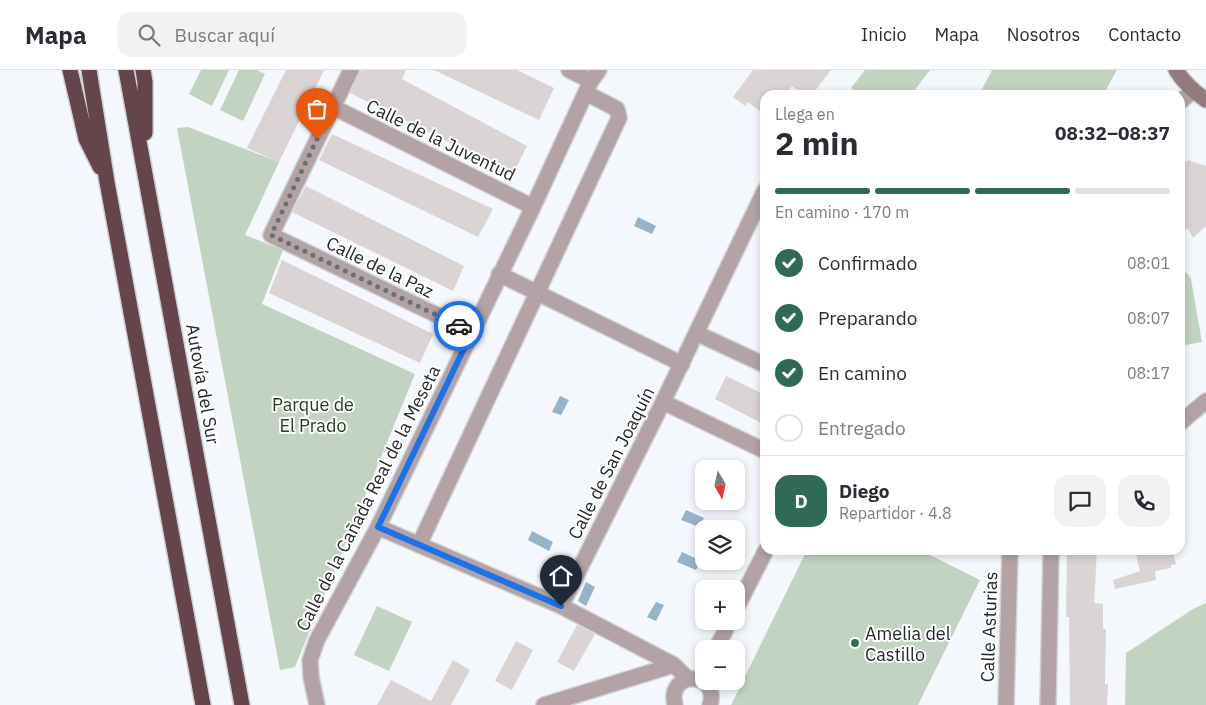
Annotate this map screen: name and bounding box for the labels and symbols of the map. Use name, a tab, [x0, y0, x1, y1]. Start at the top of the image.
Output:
pin	[296, 88, 338, 139]
street label: Calle de la Juventud	[363, 94, 519, 186]
street label: Calle de la Paz	[323, 231, 437, 303]
courier	[434, 301, 484, 351]
street label: Autovía del Sur	[181, 322, 225, 446]
street label: Calle de la Cañada Real de la Meseta	[291, 361, 445, 635]
street label: Calle de San Joaquín	[563, 383, 659, 543]
park label: Parque de El Prado	[272, 393, 354, 437]
north arrow	[695, 460, 745, 510]
pin	[540, 555, 582, 606]
street label: Calle Asturias	[976, 571, 1002, 683]
place label: Amelia del Castillo	[865, 622, 951, 666]
marker: Amelia del Castillo	[849, 637, 861, 649]

